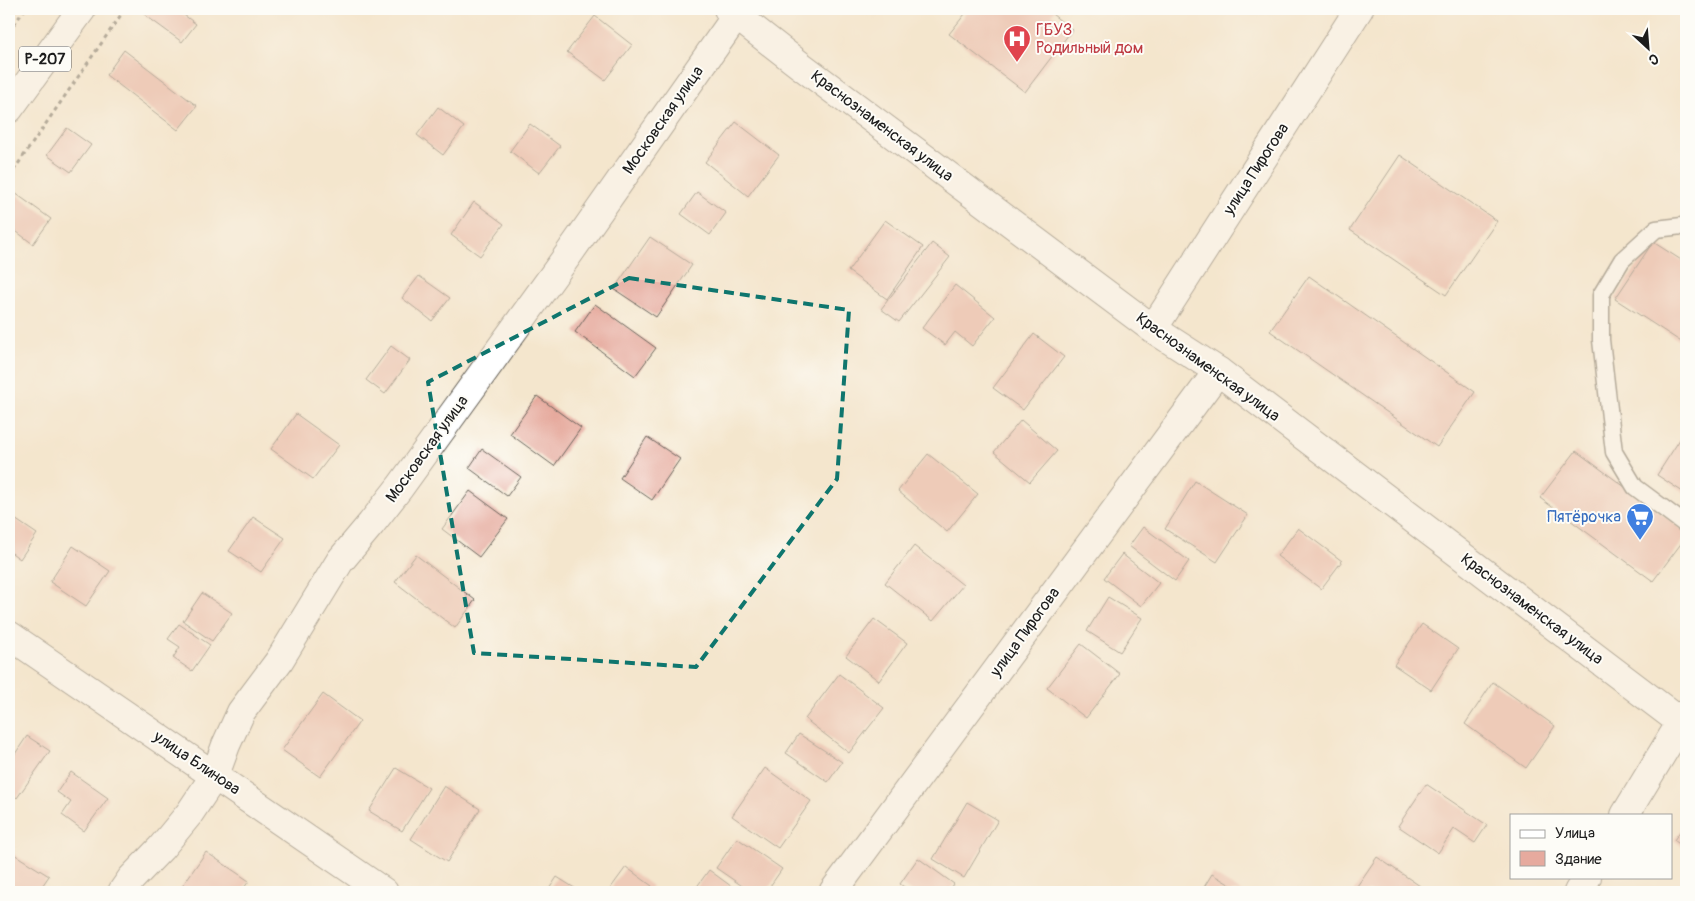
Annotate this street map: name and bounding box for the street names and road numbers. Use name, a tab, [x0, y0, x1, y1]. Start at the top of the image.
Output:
road number: Р-207	[19, 46, 71, 72]
street label: Московская улица	[618, 62, 708, 178]
street label: Краснознаменская улица	[807, 66, 957, 186]
street label: улица Пирогова	[1218, 119, 1293, 220]
street label: Краснознаменская улица	[1132, 308, 1284, 426]
street label: Московская улица	[381, 391, 473, 507]
street label: Краснознаменская улица	[1457, 549, 1607, 669]
street label: улица Пирогова	[985, 583, 1064, 681]
street label: улица Блинова	[149, 726, 244, 799]

